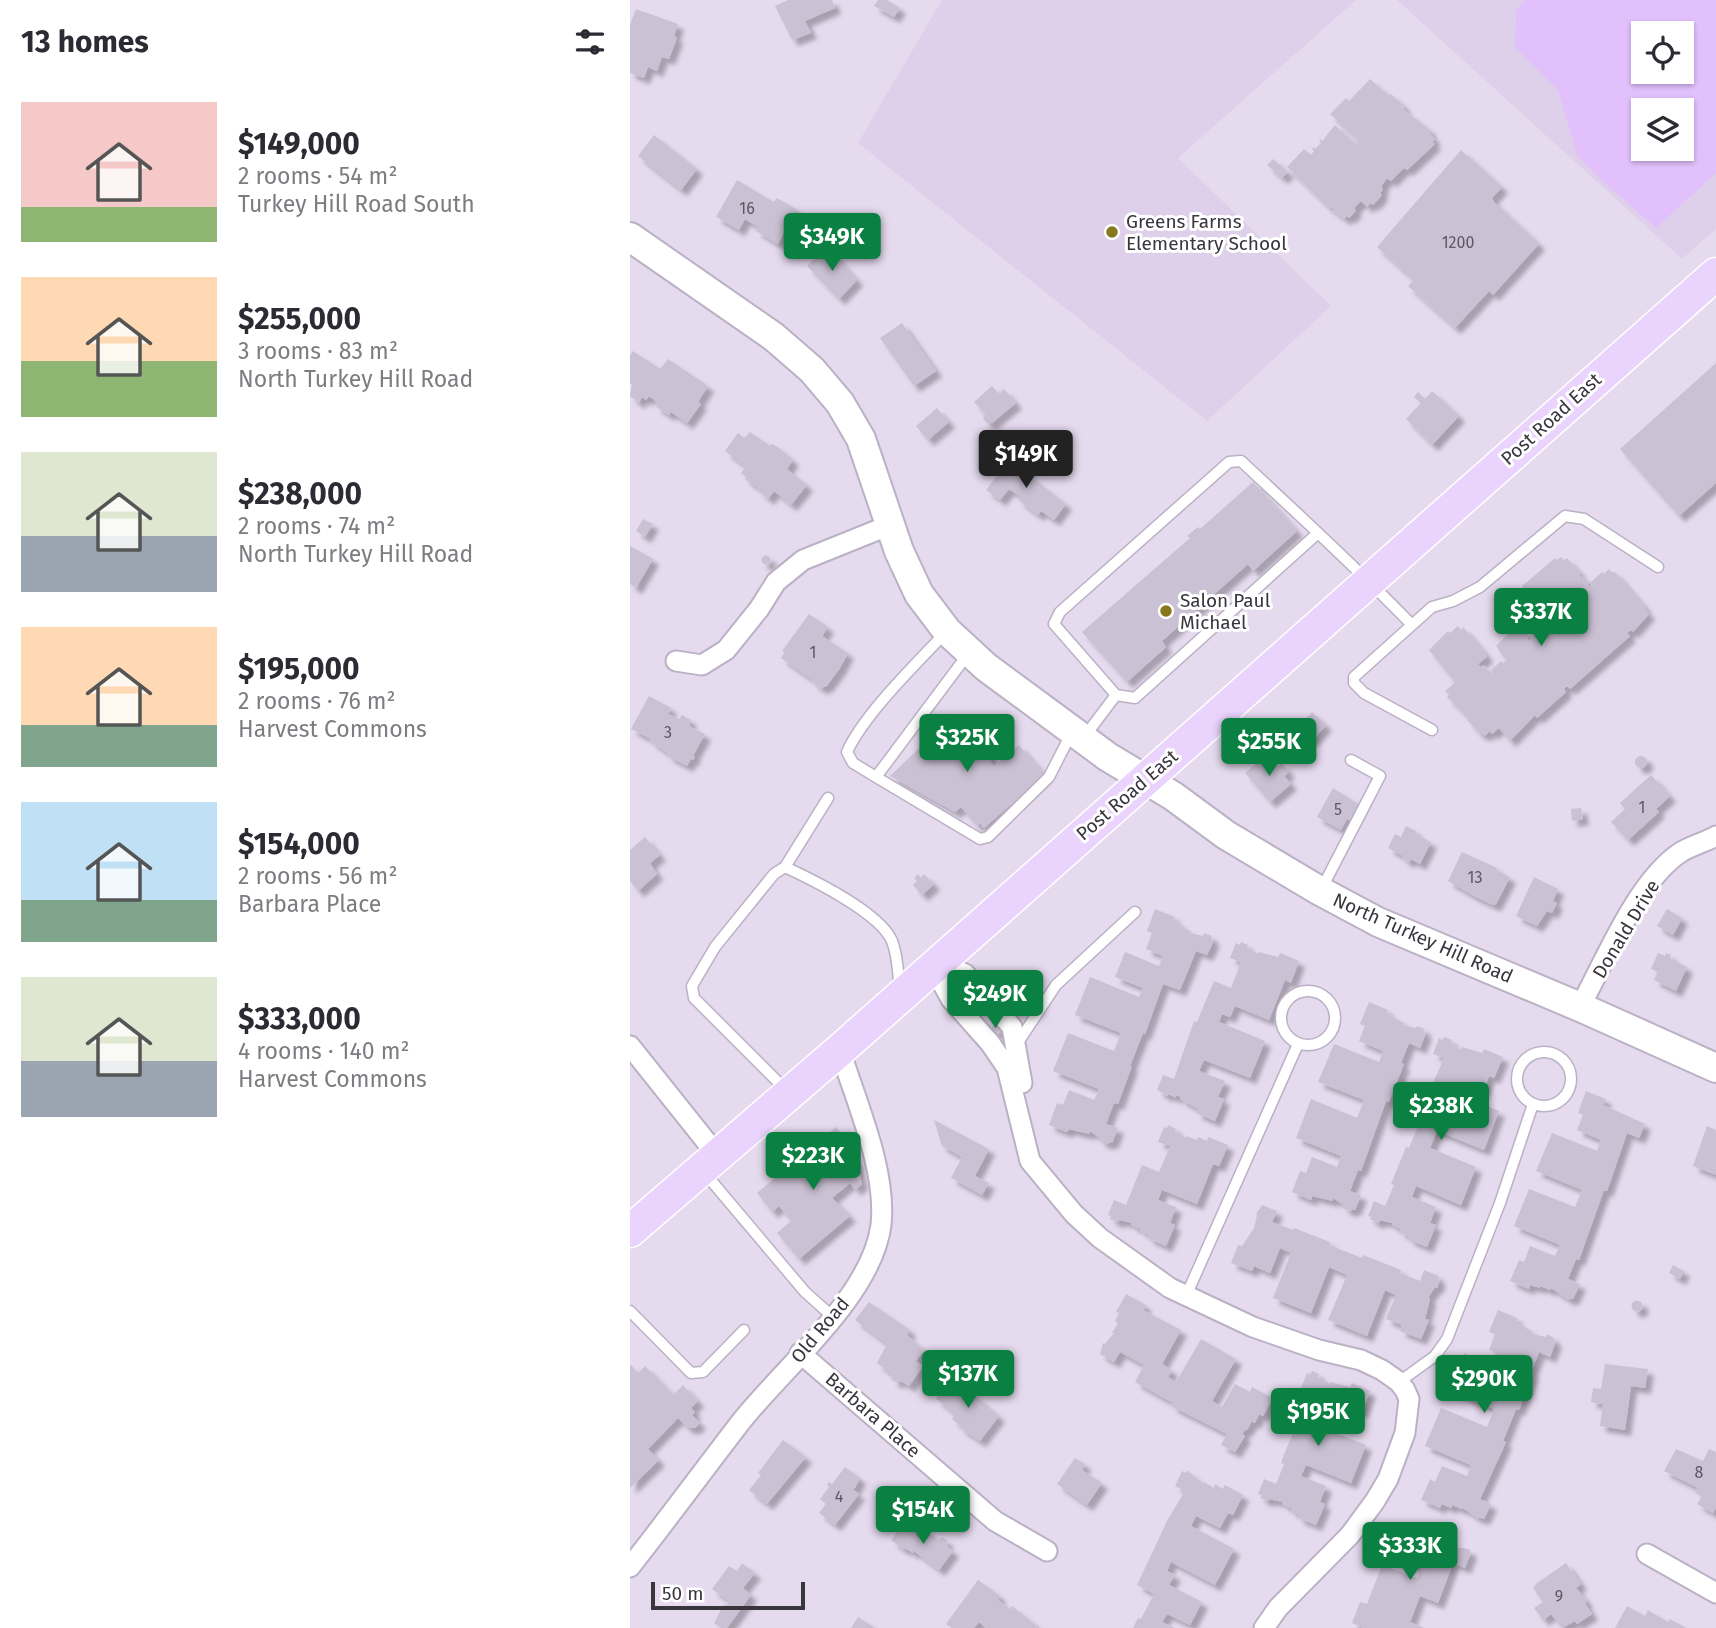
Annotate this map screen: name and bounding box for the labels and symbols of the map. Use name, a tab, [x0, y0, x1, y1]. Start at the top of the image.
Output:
house number: 16	[739, 199, 755, 218]
place label: Greens Farms Elementary School	[1126, 210, 1287, 255]
pin: $349K	[783, 214, 881, 273]
marker: Greens Farms Elementary School	[1104, 224, 1120, 240]
house number: 1200	[1442, 233, 1474, 252]
street label: Post Road East	[1496, 368, 1606, 470]
pin: $149K	[977, 430, 1075, 490]
pin: $337K	[1492, 588, 1590, 648]
place label: Salon Paul Michael	[1180, 589, 1271, 634]
marker: Salon Paul Michael	[1158, 603, 1174, 619]
house number: 1	[810, 643, 816, 662]
pin: $325K	[918, 714, 1016, 774]
pin: $255K	[1220, 718, 1318, 778]
house number: 3	[664, 723, 672, 742]
street label: Post Road East	[1072, 745, 1183, 845]
house number: 1	[1639, 798, 1645, 817]
house number: 5	[1334, 800, 1342, 819]
house number: 13	[1468, 868, 1482, 887]
street label: Donald Drive	[1588, 875, 1664, 983]
street label: North Turkey Hill Road	[1330, 888, 1516, 988]
pin: $249K	[946, 970, 1044, 1030]
pin: $238K	[1392, 1082, 1490, 1142]
pin: $223K	[764, 1132, 862, 1192]
street label: Old Road	[786, 1292, 854, 1368]
pin: $137K	[919, 1350, 1017, 1410]
pin: $290K	[1435, 1356, 1533, 1415]
street label: Barbara Place	[821, 1367, 925, 1463]
pin: $195K	[1269, 1388, 1367, 1448]
house number: 8	[1695, 1463, 1704, 1482]
pin: $154K	[874, 1486, 972, 1546]
house number: 4	[835, 1487, 844, 1506]
pin: $333K	[1361, 1522, 1459, 1582]
scale bar	[651, 1579, 805, 1611]
house number: 9	[1555, 1587, 1563, 1606]

